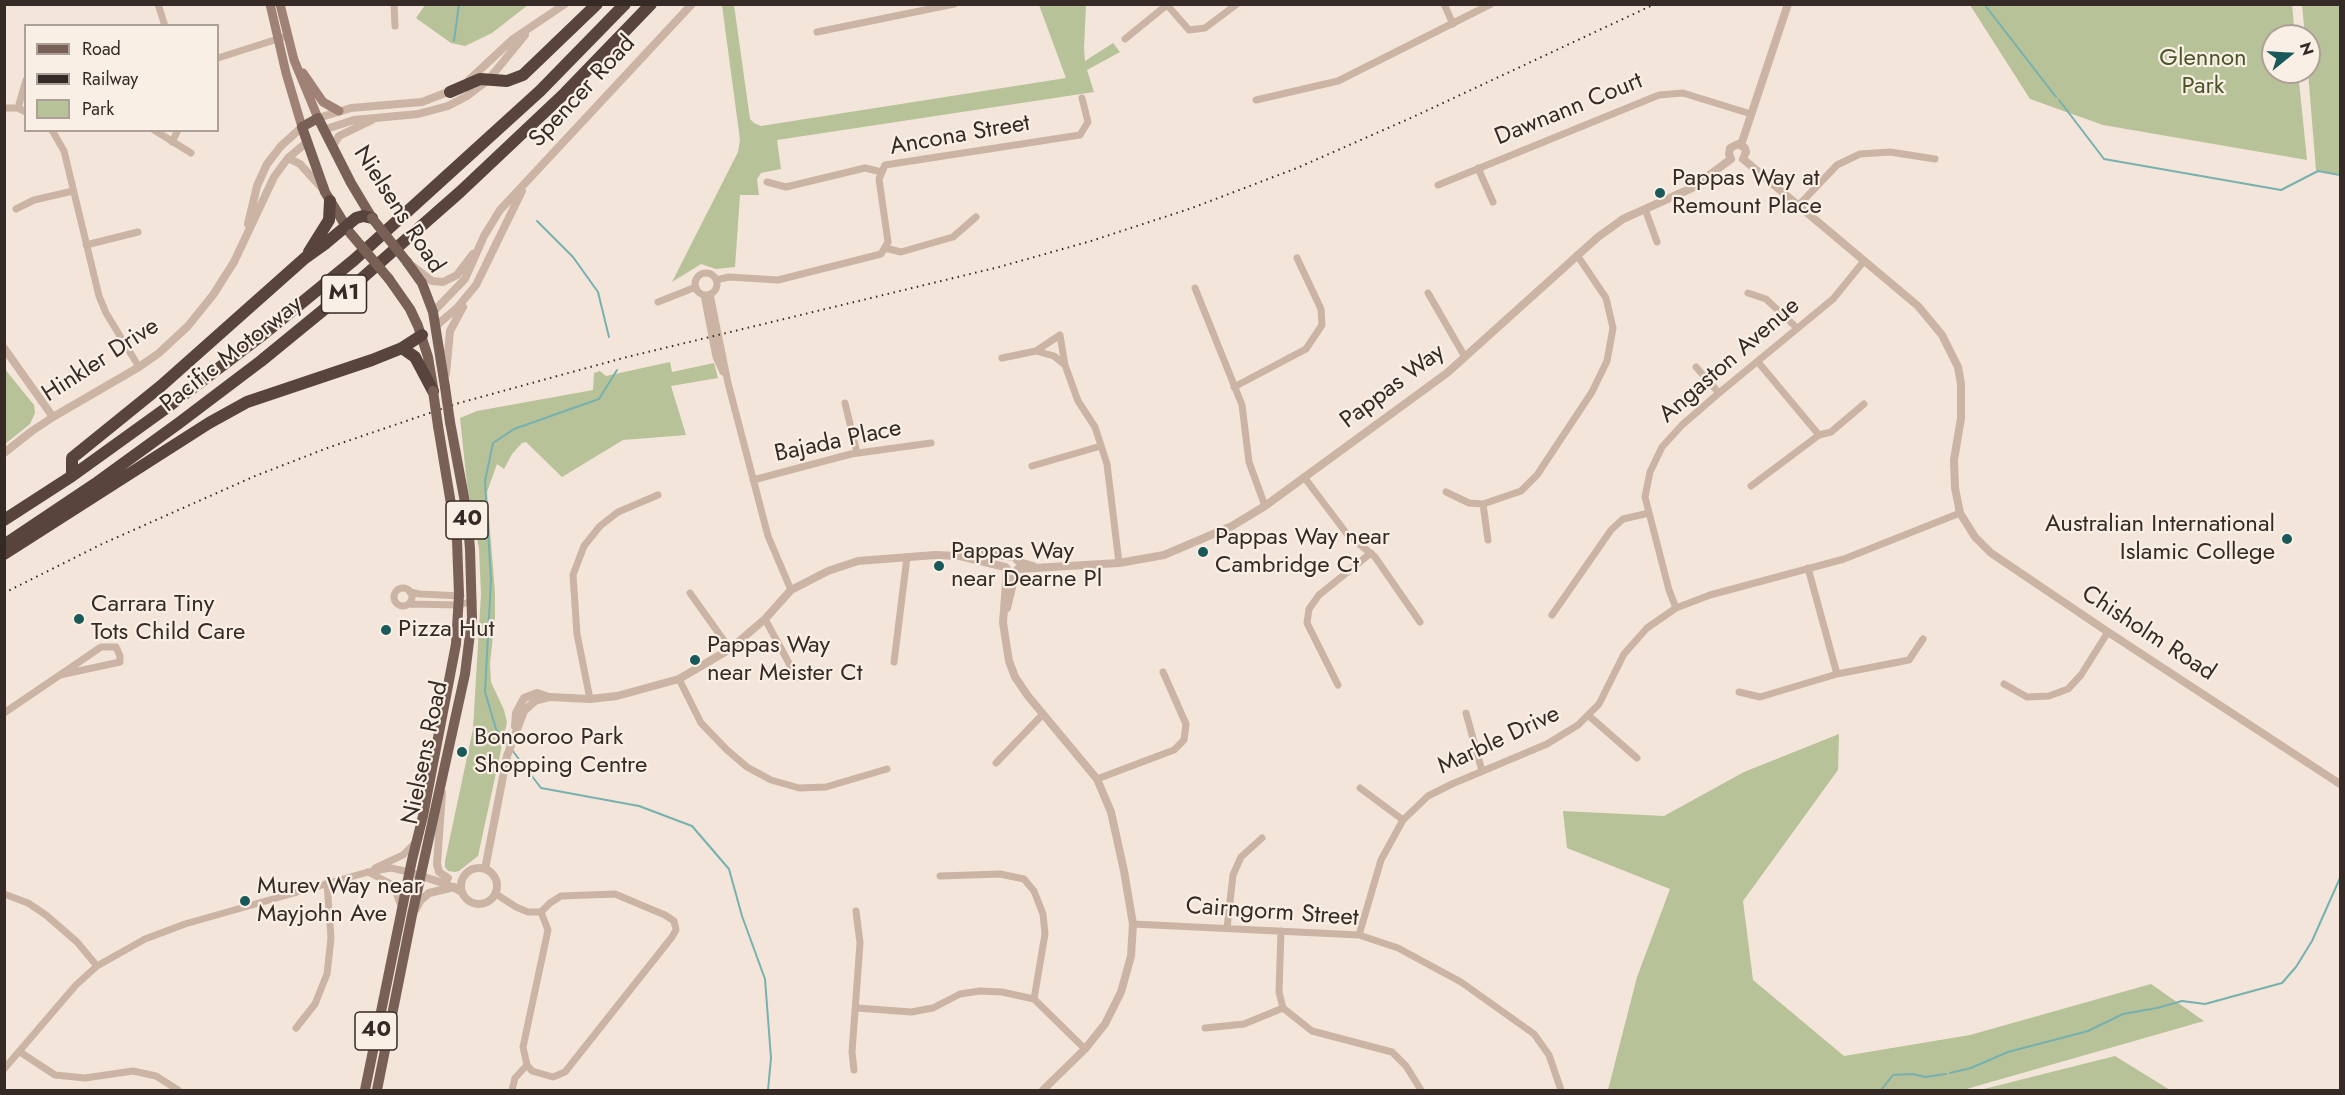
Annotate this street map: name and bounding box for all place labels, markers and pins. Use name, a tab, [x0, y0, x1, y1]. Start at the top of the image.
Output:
place label: Pappas Way at Remount Place	[1672, 165, 1822, 221]
marker: Pappas Way at Remount Place	[1653, 186, 1667, 200]
place label: Australian International Islamic College	[2045, 511, 2275, 567]
place label: Pappas Way near Cambridge Ct	[1215, 524, 1390, 580]
marker: Australian International Islamic College	[2280, 532, 2294, 546]
place label: Pappas Way near Dearne Pl	[951, 538, 1102, 594]
marker: Pappas Way near Cambridge Ct	[1196, 545, 1210, 559]
marker: Pappas Way near Dearne Pl	[932, 559, 946, 573]
place label: Carrara Tiny Tots Child Care	[91, 591, 245, 647]
marker: Carrara Tiny Tots Child Care	[72, 612, 86, 626]
place label: Pizza Hut	[398, 616, 494, 644]
marker: Pizza Hut	[379, 623, 393, 637]
place label: Pappas Way near Meister Ct	[707, 632, 862, 688]
marker: Pappas Way near Meister Ct	[688, 653, 702, 667]
place label: Bonooroo Park Shopping Centre	[474, 724, 647, 780]
marker: Bonooroo Park Shopping Centre	[455, 745, 469, 759]
place label: Murev Way near Mayjohn Ave	[257, 873, 422, 929]
marker: Murev Way near Mayjohn Ave	[238, 894, 252, 908]

